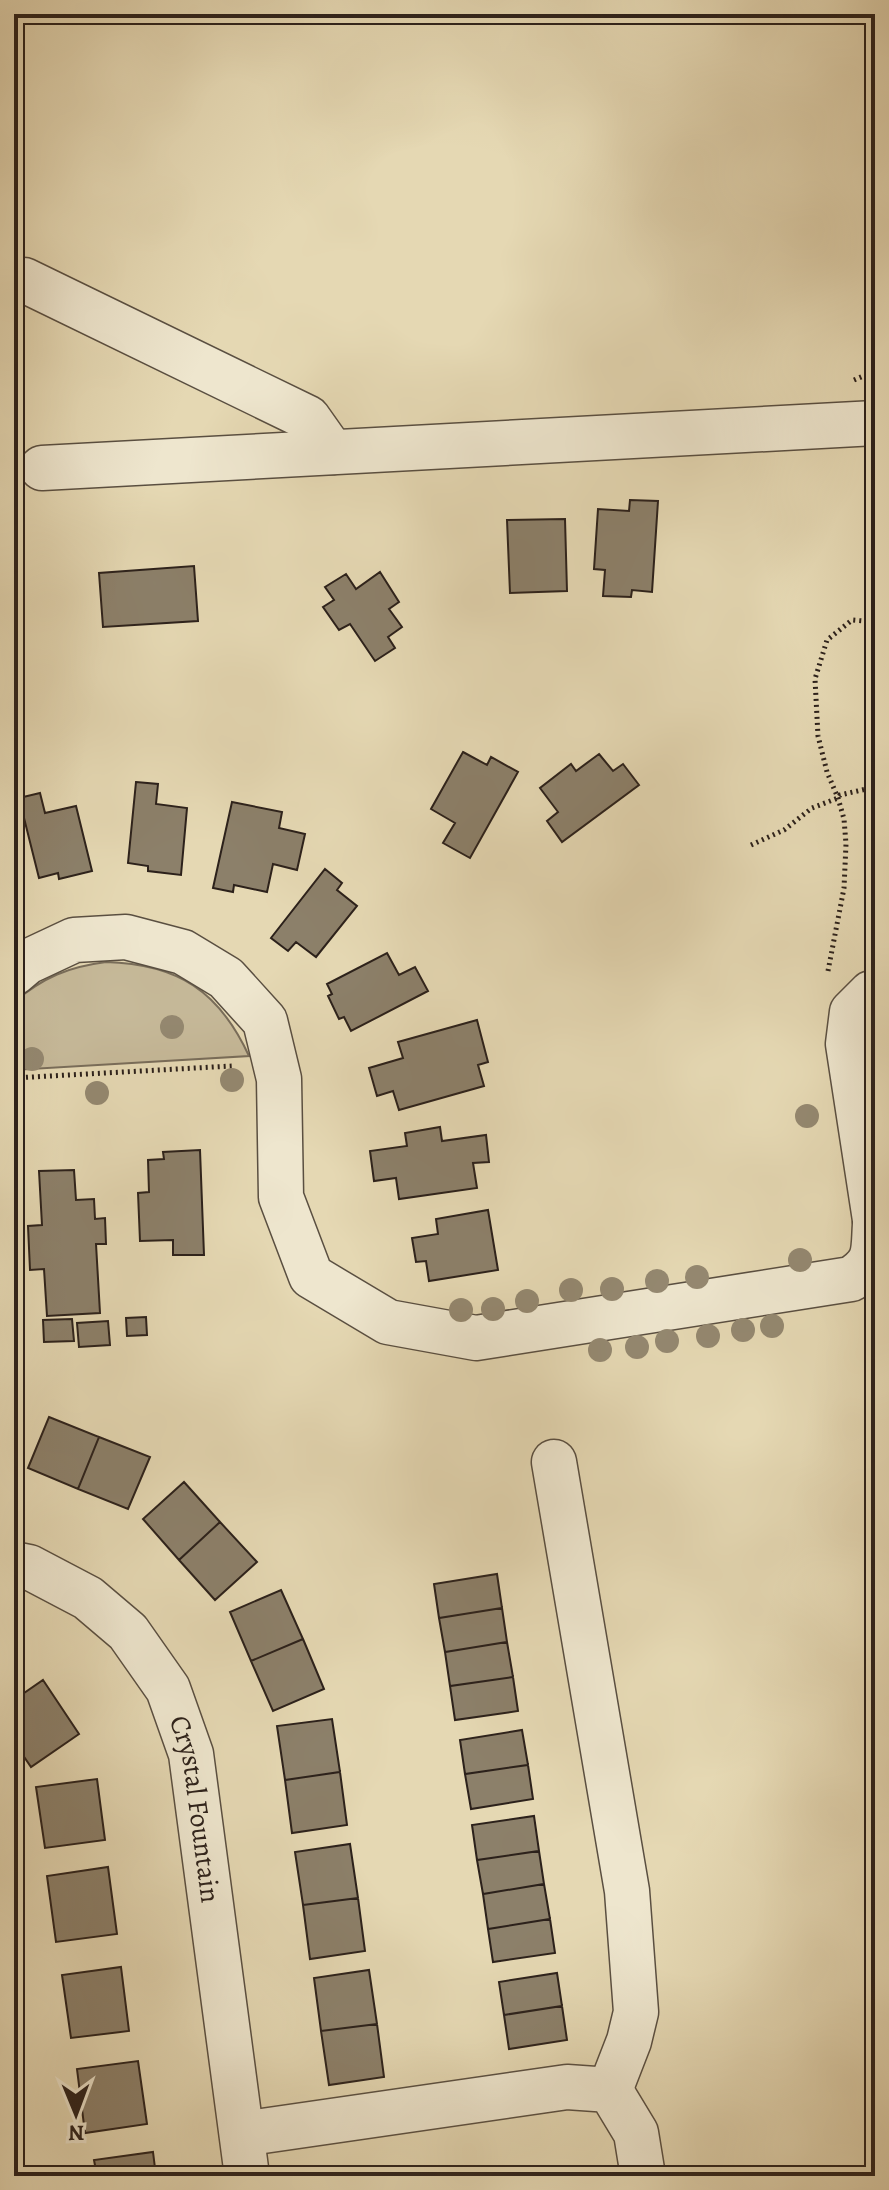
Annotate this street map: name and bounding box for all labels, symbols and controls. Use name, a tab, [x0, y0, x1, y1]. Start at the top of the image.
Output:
street label: Crystal Fountain	[160, 1710, 230, 1905]
north arrow	[36, 2074, 116, 2154]
text: N	[68, 2118, 85, 2148]

